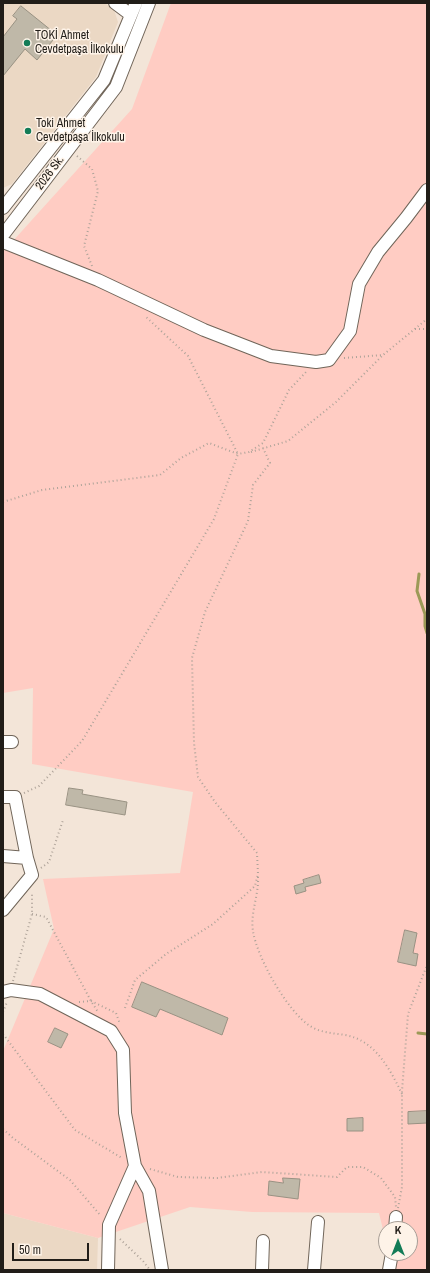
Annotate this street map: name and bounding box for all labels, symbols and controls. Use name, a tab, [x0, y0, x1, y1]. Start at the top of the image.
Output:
place label: TOKİ Ahmet Cevdetpaşa İlkokulu	[35, 29, 124, 57]
marker: TOKİ Ahmet Cevdetpaşa İlkokulu	[22, 38, 32, 48]
place label: Toki Ahmet Cevdetpaşa İlkokulu	[36, 117, 125, 145]
marker: Toki Ahmet Cevdetpaşa İlkokulu	[23, 126, 33, 136]
street label: 2026 Sk.	[33, 153, 67, 193]
north arrow	[378, 1221, 418, 1261]
text: K	[395, 1223, 401, 1237]
scale bar	[14, 1235, 91, 1261]
text: 50 m	[19, 1242, 41, 1258]

